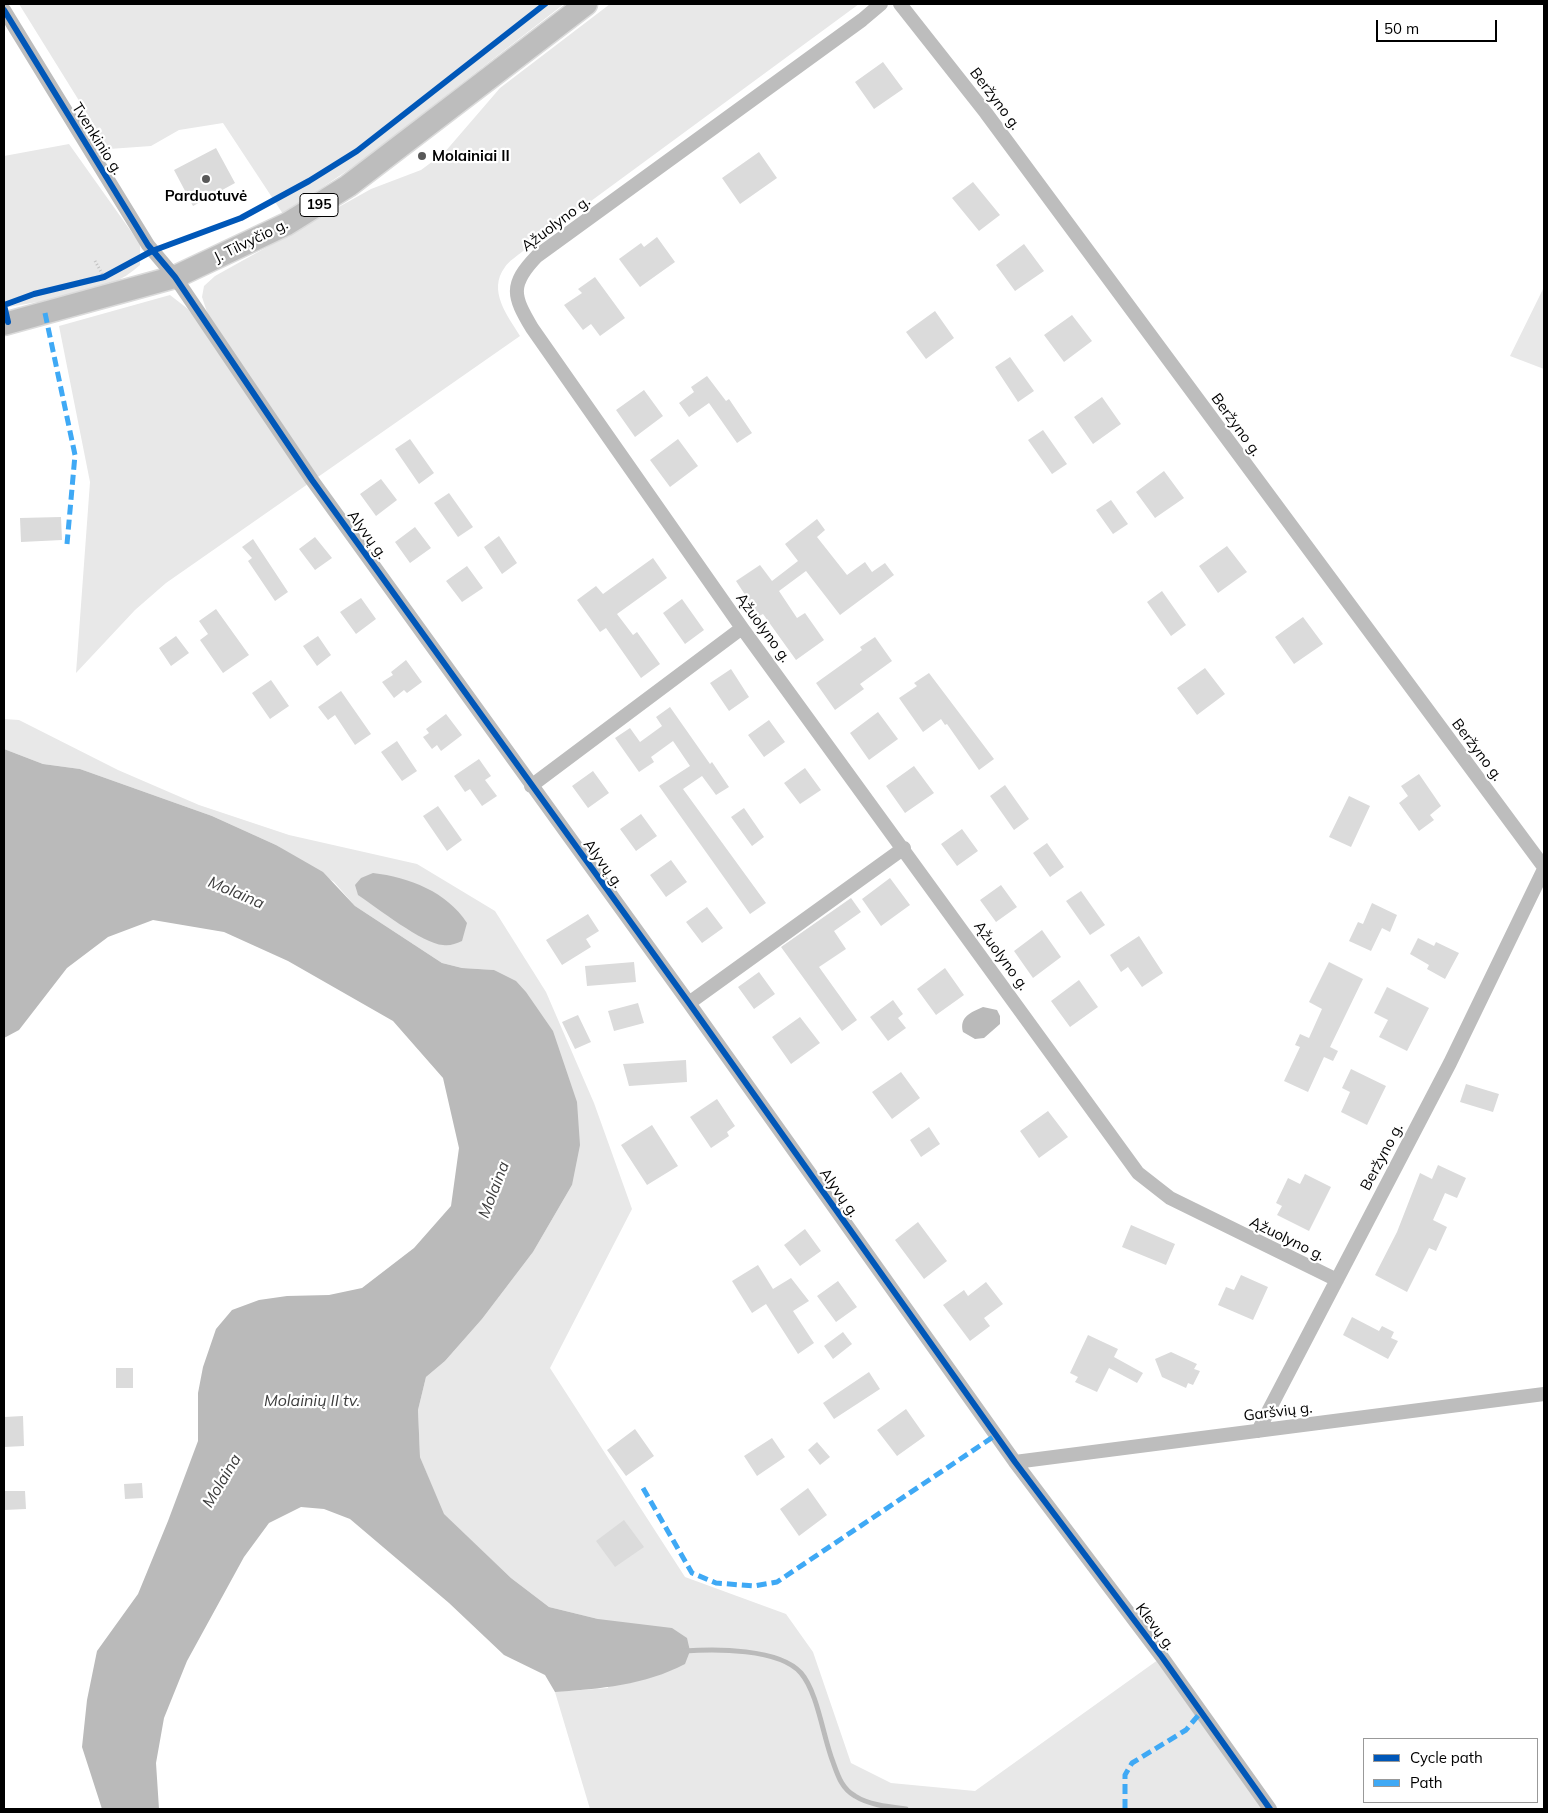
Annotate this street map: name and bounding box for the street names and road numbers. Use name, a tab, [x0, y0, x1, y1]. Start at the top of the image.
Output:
street label: Beržyno g.	[966, 64, 1024, 134]
street label: Tvenkinio g.	[68, 100, 126, 178]
street label: Ąžuolyno g.	[518, 192, 594, 256]
road number: 195	[300, 194, 338, 216]
street label: J. Tilvyčio g.	[211, 215, 291, 267]
street label: Beržyno g.	[1207, 390, 1265, 460]
street label: Alyvų g.	[343, 507, 391, 563]
street label: Ąžuolyno g.	[732, 590, 794, 666]
street label: Beržyno g.	[1448, 715, 1506, 785]
street label: Alyvų g.	[579, 836, 627, 892]
street label: Ąžuolyno g.	[970, 918, 1032, 994]
street label: Beržyno g.	[1357, 1120, 1407, 1194]
street label: Alyvų g.	[816, 1165, 862, 1221]
street label: Ąžuolyno g.	[1247, 1213, 1327, 1265]
street label: Garšvių g.	[1243, 1399, 1313, 1425]
street label: Klevų g.	[1132, 1600, 1178, 1654]

